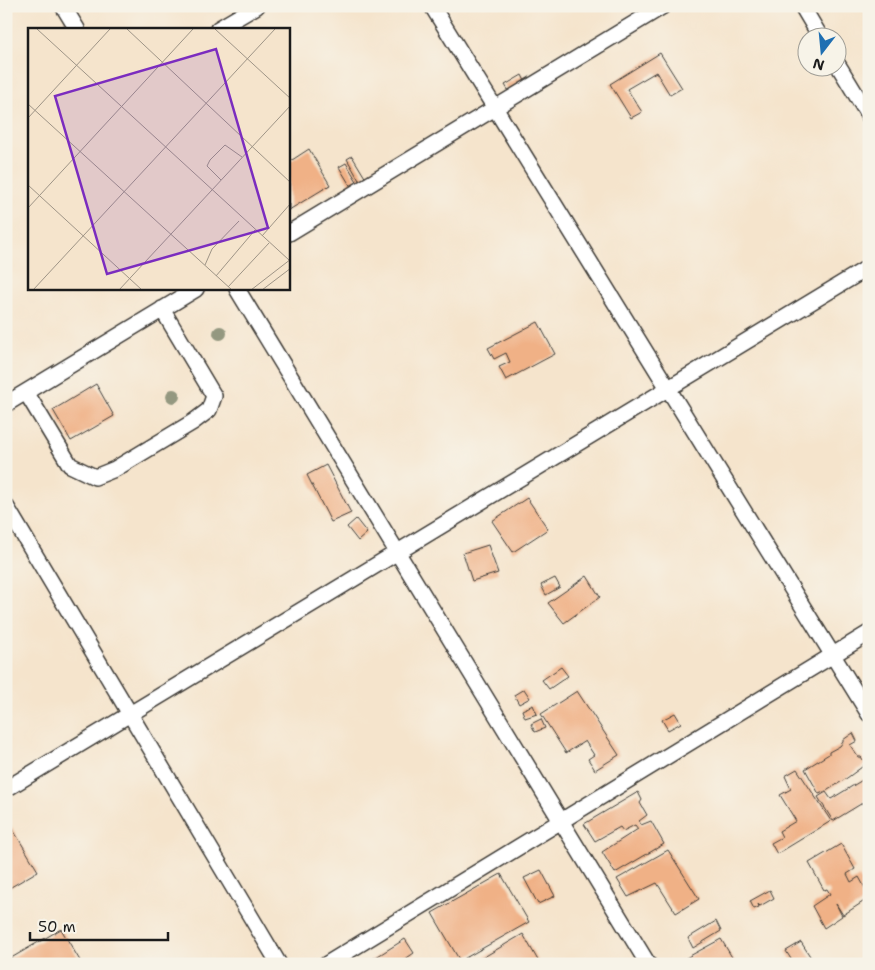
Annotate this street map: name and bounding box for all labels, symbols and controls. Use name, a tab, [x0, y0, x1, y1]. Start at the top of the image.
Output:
inset map	[28, 28, 290, 290]
north arrow	[798, 28, 848, 78]
text: N	[811, 54, 826, 75]
scale bar	[30, 910, 168, 942]
text: 50 m	[38, 917, 76, 937]

